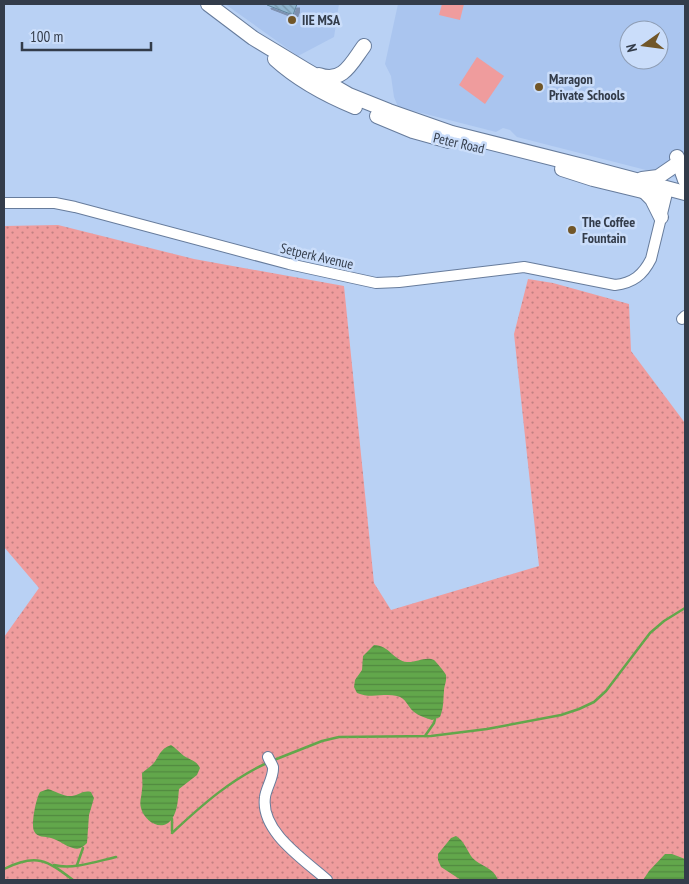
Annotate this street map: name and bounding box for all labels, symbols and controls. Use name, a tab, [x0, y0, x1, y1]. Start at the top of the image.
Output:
place label: IIE MSA	[302, 11, 341, 29]
marker: IIE MSA	[286, 14, 298, 26]
scale bar	[22, 20, 151, 52]
north arrow	[619, 20, 669, 70]
text: 100 m	[30, 27, 63, 46]
text: N	[622, 42, 641, 54]
place label: Maragon Private Schools	[549, 70, 625, 104]
marker: Maragon Private Schools	[533, 81, 545, 93]
street label: Peter Road	[432, 128, 486, 158]
place label: The Coffee Fountain	[582, 213, 635, 247]
marker: The Coffee Fountain	[566, 224, 578, 236]
street label: Setperk Avenue	[279, 239, 355, 273]

